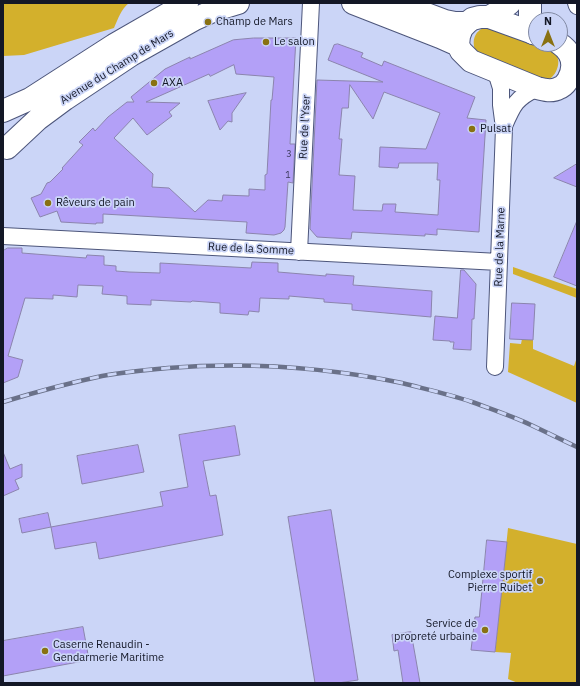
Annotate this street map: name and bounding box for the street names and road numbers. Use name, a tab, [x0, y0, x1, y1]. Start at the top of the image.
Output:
street label: Avenue du Champ de Mars	[58, 27, 176, 107]
street label: Rue de l'Yser	[297, 95, 313, 159]
street label: Rue de la Marne	[492, 207, 508, 287]
street label: Rue de la Somme	[208, 240, 294, 258]

